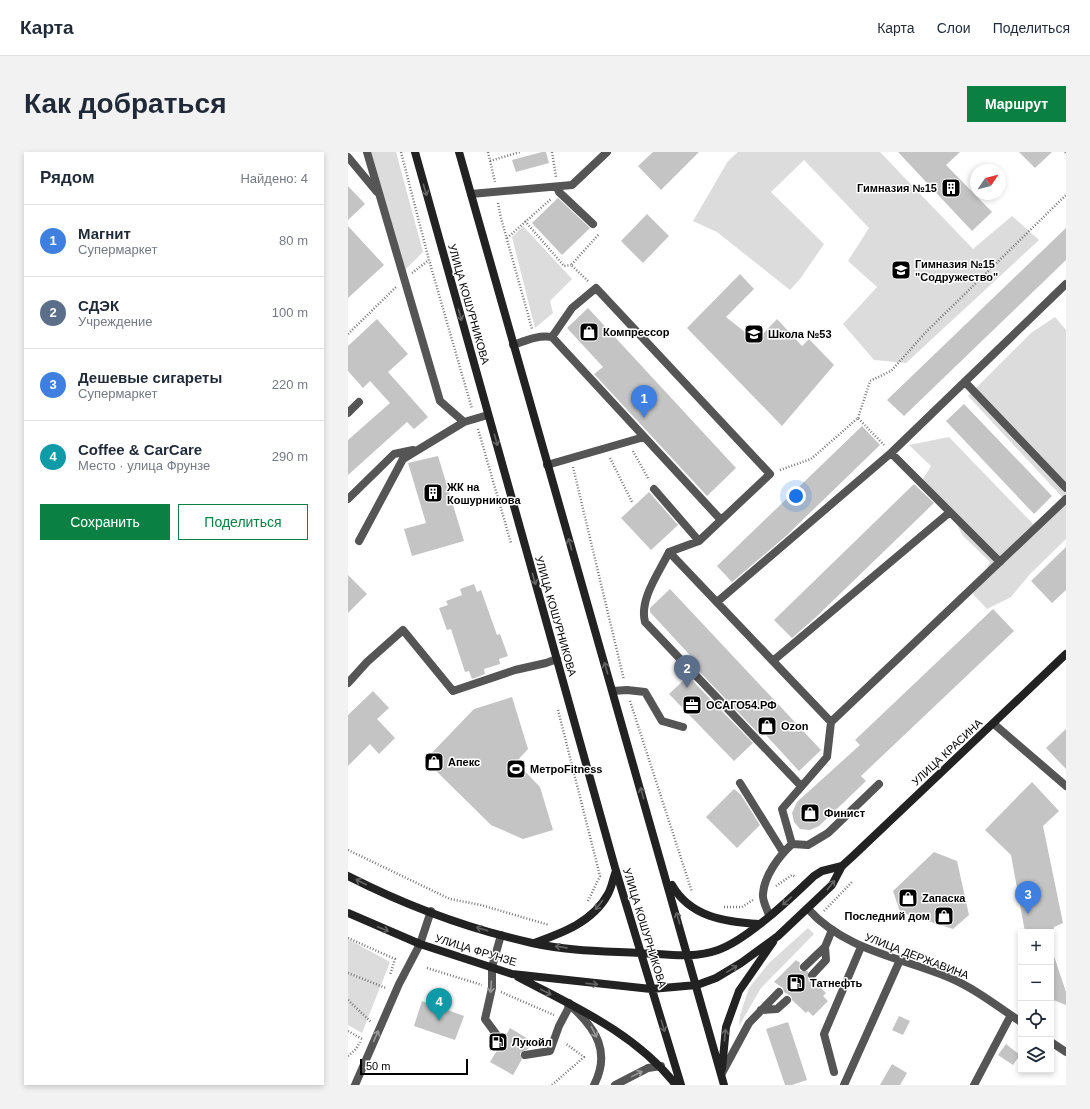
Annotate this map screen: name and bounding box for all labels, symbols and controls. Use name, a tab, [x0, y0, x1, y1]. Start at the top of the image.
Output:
text: Карта	[20, 17, 74, 38]
text: Карта	[877, 20, 915, 36]
text: Слои	[937, 20, 971, 36]
text: Поделиться	[993, 20, 1070, 36]
button: Маршрут	[967, 86, 1066, 122]
text: Как добраться	[24, 88, 226, 119]
north arrow	[970, 164, 1006, 200]
text: Рядом	[40, 168, 95, 187]
text: Найдено: 4	[240, 171, 308, 186]
building icon: Гимназия №15	[940, 177, 962, 199]
place label: Гимназия №15	[857, 182, 937, 194]
one-way arrow	[422, 183, 429, 196]
text: Магнит	[78, 225, 131, 242]
text: 1	[49, 233, 57, 248]
text: 80 m	[279, 233, 308, 248]
text: Супермаркет	[78, 242, 157, 257]
street label: УЛИЦА КОШУРНИКОВА	[446, 242, 492, 366]
place label: Гимназия №15 "Содружество"	[915, 258, 998, 283]
school or university icon: Гимназия №15 "Содружество"	[890, 259, 912, 281]
text: СДЭК	[78, 297, 119, 314]
text: 2	[49, 305, 57, 320]
text: 100 m	[272, 305, 308, 320]
one-way arrow	[457, 308, 464, 321]
text: Учреждение	[78, 314, 153, 329]
shop icon: Компрессор	[578, 321, 600, 343]
school or university icon: Школа №53	[743, 323, 765, 345]
place label: Компрессор	[603, 326, 670, 338]
place label: Школа №53	[768, 328, 832, 340]
text: Дешевые сигареты	[78, 369, 222, 386]
text: 3	[49, 377, 57, 392]
text: 220 m	[272, 377, 308, 392]
pin: 1	[631, 385, 657, 418]
text: Супермаркет	[78, 386, 157, 401]
one-way arrow	[492, 433, 500, 446]
text: Coffee & CarCare	[78, 441, 202, 458]
text: 4	[49, 449, 57, 464]
text: 290 m	[272, 449, 308, 464]
text: Место · улица Фрунзе	[78, 458, 210, 473]
place label: ЖК на Кошурникова	[446, 481, 521, 506]
building icon: ЖК на Кошурникова	[422, 482, 444, 504]
your location	[786, 486, 806, 506]
button: Сохранить	[40, 504, 170, 540]
button: Поделиться	[178, 504, 308, 540]
one-way arrow	[566, 537, 573, 550]
street label: УЛИЦА КОШУРНИКОВА	[533, 554, 579, 678]
one-way arrow	[531, 572, 538, 585]
pin: 2	[674, 655, 700, 688]
one-way arrow	[602, 662, 609, 675]
office icon: ОСАГО54.РФ	[681, 694, 703, 716]
place label: ОСАГО54.РФ	[706, 699, 777, 711]
shop icon: Ozon	[756, 715, 778, 737]
street label: УЛИЦА КРАСИНА	[909, 716, 985, 788]
place label: Ozon	[781, 720, 809, 732]
shop icon: Апекс	[423, 751, 445, 773]
place label: Апекс	[448, 756, 480, 768]
sports icon: МетроFitness	[505, 758, 527, 780]
place label: МетроFitness	[530, 763, 602, 775]
one-way arrow	[638, 787, 645, 800]
shop icon: Финист	[799, 802, 821, 824]
place label: Финист	[824, 807, 866, 819]
street label: УЛИЦА КОШУРНИКОВА	[621, 867, 669, 990]
one-way arrow	[355, 878, 367, 886]
one-way arrow	[826, 880, 835, 891]
pin: 3	[1015, 881, 1041, 914]
shop icon: Zапаска	[897, 887, 919, 909]
place label: Zапаска	[922, 892, 966, 904]
one-way arrow	[782, 896, 792, 905]
one-way arrow	[595, 900, 603, 911]
shop icon: Последний дом	[933, 905, 955, 927]
place label: Последний дом	[845, 910, 930, 922]
one-way arrow	[674, 912, 681, 925]
one-way arrow	[476, 925, 488, 933]
one-way arrow	[377, 926, 389, 933]
map controls	[1018, 929, 1054, 1073]
button: +	[1018, 929, 1054, 965]
street label: УЛИЦА ДЕРЖАВИНА	[863, 931, 971, 982]
street label: УЛИЦА ФРУНЗЕ	[434, 932, 518, 968]
one-way arrow	[554, 943, 567, 951]
one-way arrow	[726, 964, 738, 972]
button: −	[1018, 965, 1054, 1001]
fuel station icon: Татнефть	[785, 972, 807, 994]
place label: Татнефть	[810, 977, 863, 989]
one-way arrow	[488, 980, 495, 993]
one-way arrow	[585, 980, 598, 987]
pin: 4	[426, 988, 452, 1021]
one-way arrow	[540, 989, 552, 996]
button: locate	[1018, 1001, 1054, 1037]
one-way arrow	[660, 1020, 667, 1033]
one-way arrow	[591, 1026, 598, 1038]
one-way arrow	[721, 1029, 729, 1042]
one-way arrow	[373, 1031, 380, 1043]
fuel station icon: Лукойл	[487, 1031, 509, 1053]
place label: Лукойл	[512, 1036, 552, 1048]
button: layers	[1018, 1037, 1054, 1073]
scale bar	[360, 1057, 468, 1076]
text: 50 m	[366, 1060, 390, 1072]
one-way arrow	[631, 1069, 643, 1077]

